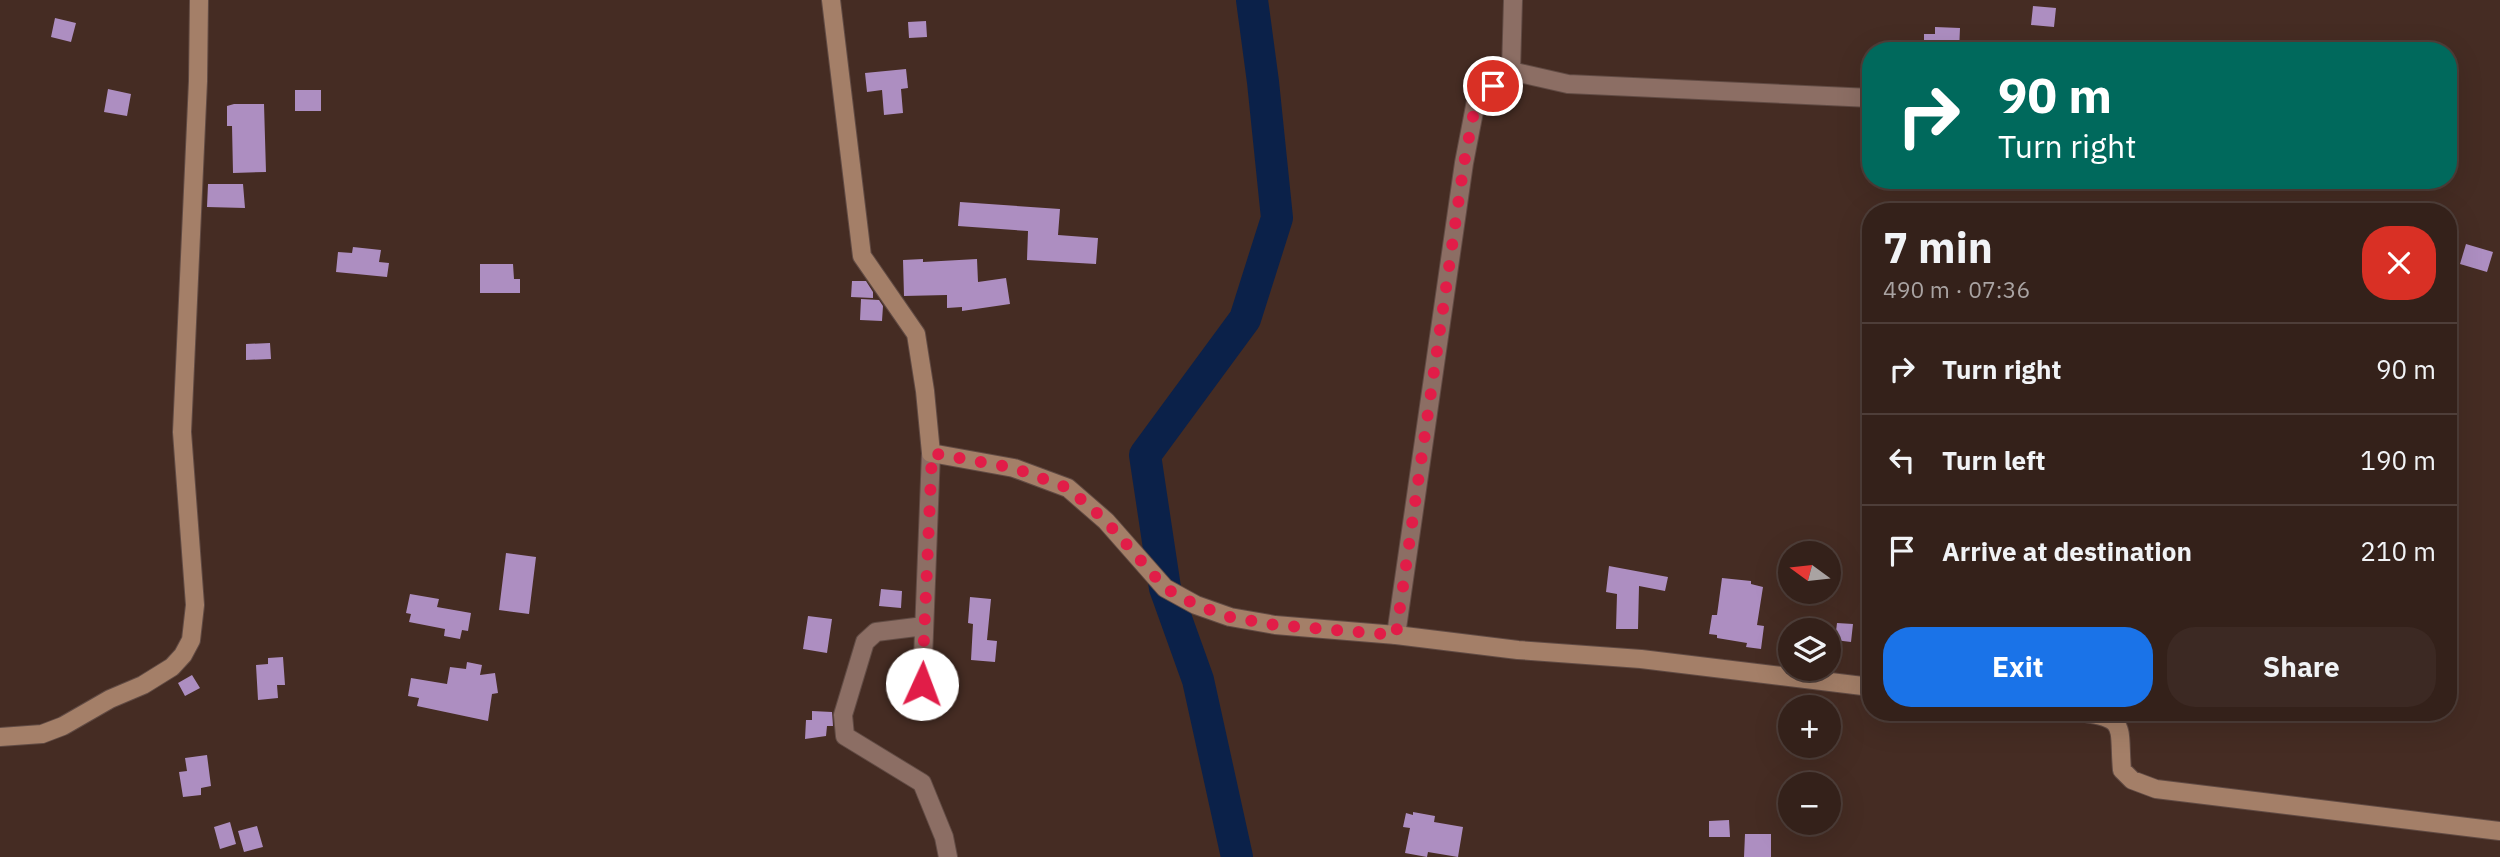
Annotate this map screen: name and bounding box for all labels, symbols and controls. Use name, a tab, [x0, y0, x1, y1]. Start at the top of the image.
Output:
pin	[1463, 56, 1523, 116]
text: 90 m	[1998, 63, 2112, 126]
icon: arrive	[1474, 67, 1512, 105]
icon: right	[1883, 70, 1974, 161]
text: Turn right	[1998, 125, 2136, 167]
text: 7 min	[1883, 220, 1993, 275]
button: close	[2362, 226, 2436, 300]
text: 490 m · 07:36	[1883, 274, 2030, 304]
icon: right	[1883, 350, 1921, 388]
text: Turn right	[1942, 352, 2061, 386]
text: 90 m	[2376, 352, 2436, 386]
icon: left	[1883, 441, 1921, 479]
text: Turn left	[1942, 443, 2045, 477]
text: 190 m	[2360, 443, 2436, 477]
icon: arrive	[1883, 532, 1921, 570]
text: Arrive at destination	[1942, 534, 2192, 568]
text: 210 m	[2360, 534, 2436, 568]
north arrow	[1778, 541, 1841, 604]
map controls	[1778, 541, 1841, 835]
button: layers	[1778, 618, 1841, 681]
button: Exit	[1883, 627, 2153, 707]
button: Share	[2167, 627, 2436, 707]
position arrow	[885, 647, 959, 721]
button: +	[1778, 695, 1841, 758]
button: −	[1778, 772, 1841, 835]

